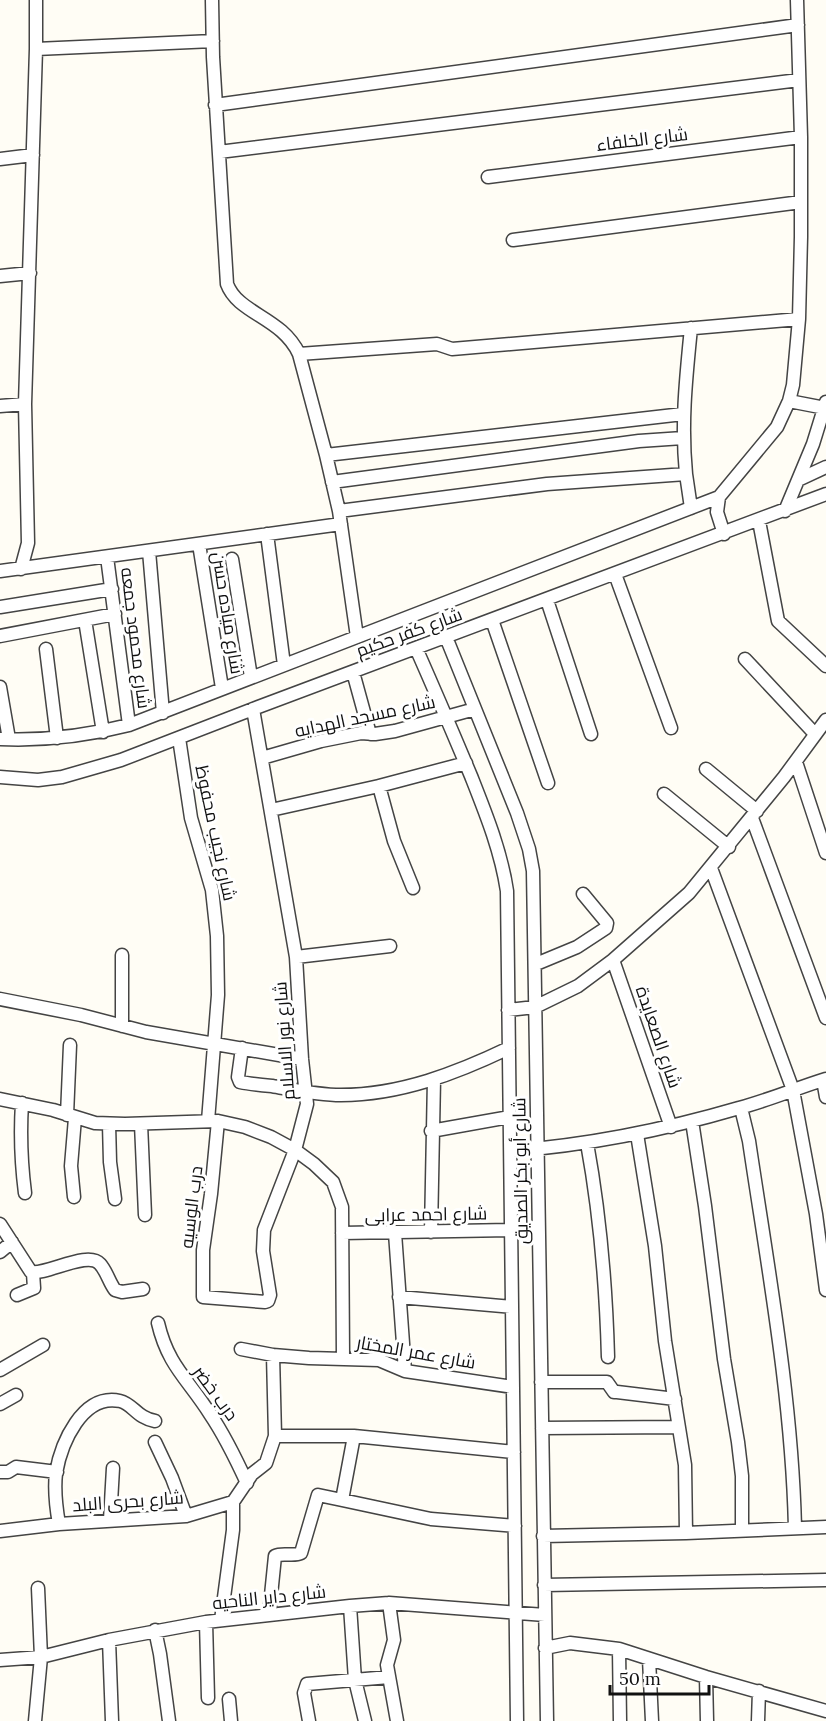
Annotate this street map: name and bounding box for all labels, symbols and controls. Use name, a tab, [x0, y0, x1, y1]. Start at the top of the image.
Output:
street label: شارع الخلفاء	[595, 122, 689, 157]
street label: شارع مياده حسن	[206, 550, 249, 676]
street label: شارع محمود جمعه	[115, 566, 156, 710]
street label: شارع كفر حكيم	[353, 602, 466, 663]
street label: شارع مسجد الهدايه	[293, 690, 438, 743]
street label: شارع نجيب محفوظ	[189, 763, 242, 903]
street label: شارع نور الاسلام	[268, 981, 301, 1101]
street label: شارع الصعايدة	[630, 983, 687, 1091]
street label: شارع أبو بكر الصديق	[507, 1097, 534, 1245]
street label: درب الوسيه	[175, 1164, 207, 1250]
street label: شارع احمد عرابى	[365, 1201, 487, 1228]
street label: شارع عمر المختار	[353, 1330, 477, 1375]
street label: درب خضر	[188, 1360, 244, 1425]
street label: شارع بحرى البلد	[71, 1486, 185, 1517]
street label: شارع داير الناحيه	[211, 1580, 327, 1615]
scale bar	[610, 1658, 709, 1696]
text: 50 m	[619, 1667, 661, 1690]

